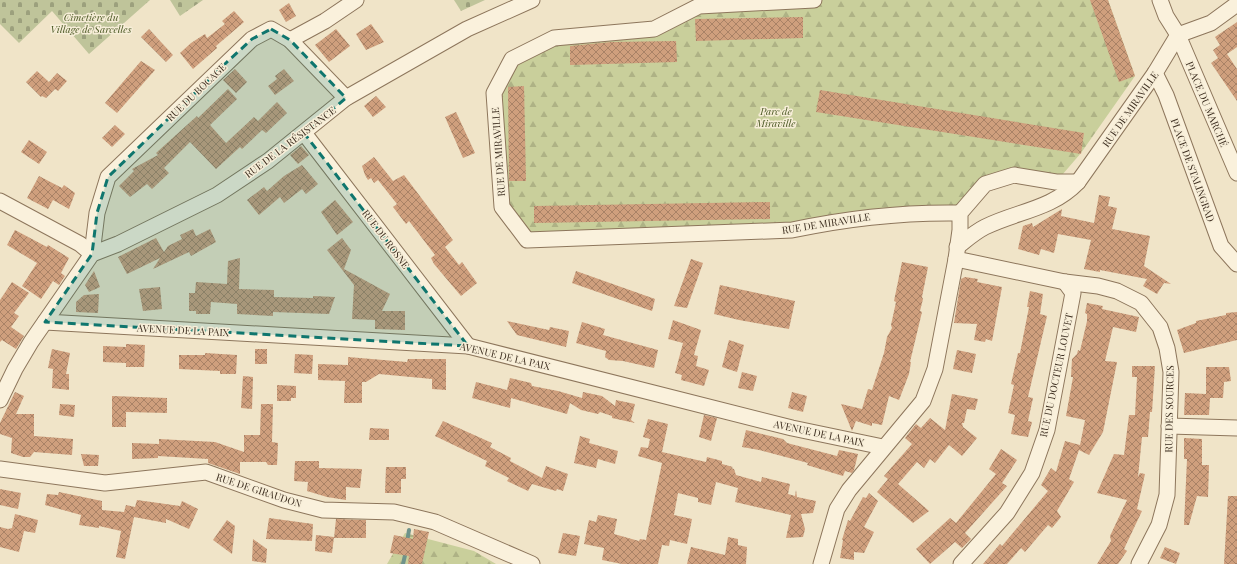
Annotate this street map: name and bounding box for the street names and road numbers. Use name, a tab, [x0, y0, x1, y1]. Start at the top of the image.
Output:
street label: PLACE DU MARCHÉ	[1183, 59, 1231, 149]
street label: RUE DU BOCAGE	[163, 60, 229, 124]
street label: RUE DE MIRAVILLE	[1099, 68, 1161, 150]
street label: RUE DE LA RÉSISTANCE	[242, 103, 338, 181]
street label: RUE DE MIRAVILLE	[488, 107, 508, 197]
street label: PLACE DE STALINGRAD	[1168, 116, 1218, 224]
street label: RUE DU ROSNE	[359, 207, 413, 271]
street label: RUE DE MIRAVILLE	[781, 209, 871, 237]
street label: RUE DU DOCTEUR LOUVET	[1036, 312, 1076, 438]
street label: AVENUE DE LA PAIX	[136, 321, 230, 339]
street label: AVENUE DE LA PAIX	[457, 339, 552, 373]
street label: RUE DES SOURCES	[1161, 365, 1177, 453]
street label: AVENUE DE LA PAIX	[771, 416, 866, 450]
street label: RUE DE GIRAUDON	[214, 470, 304, 510]

